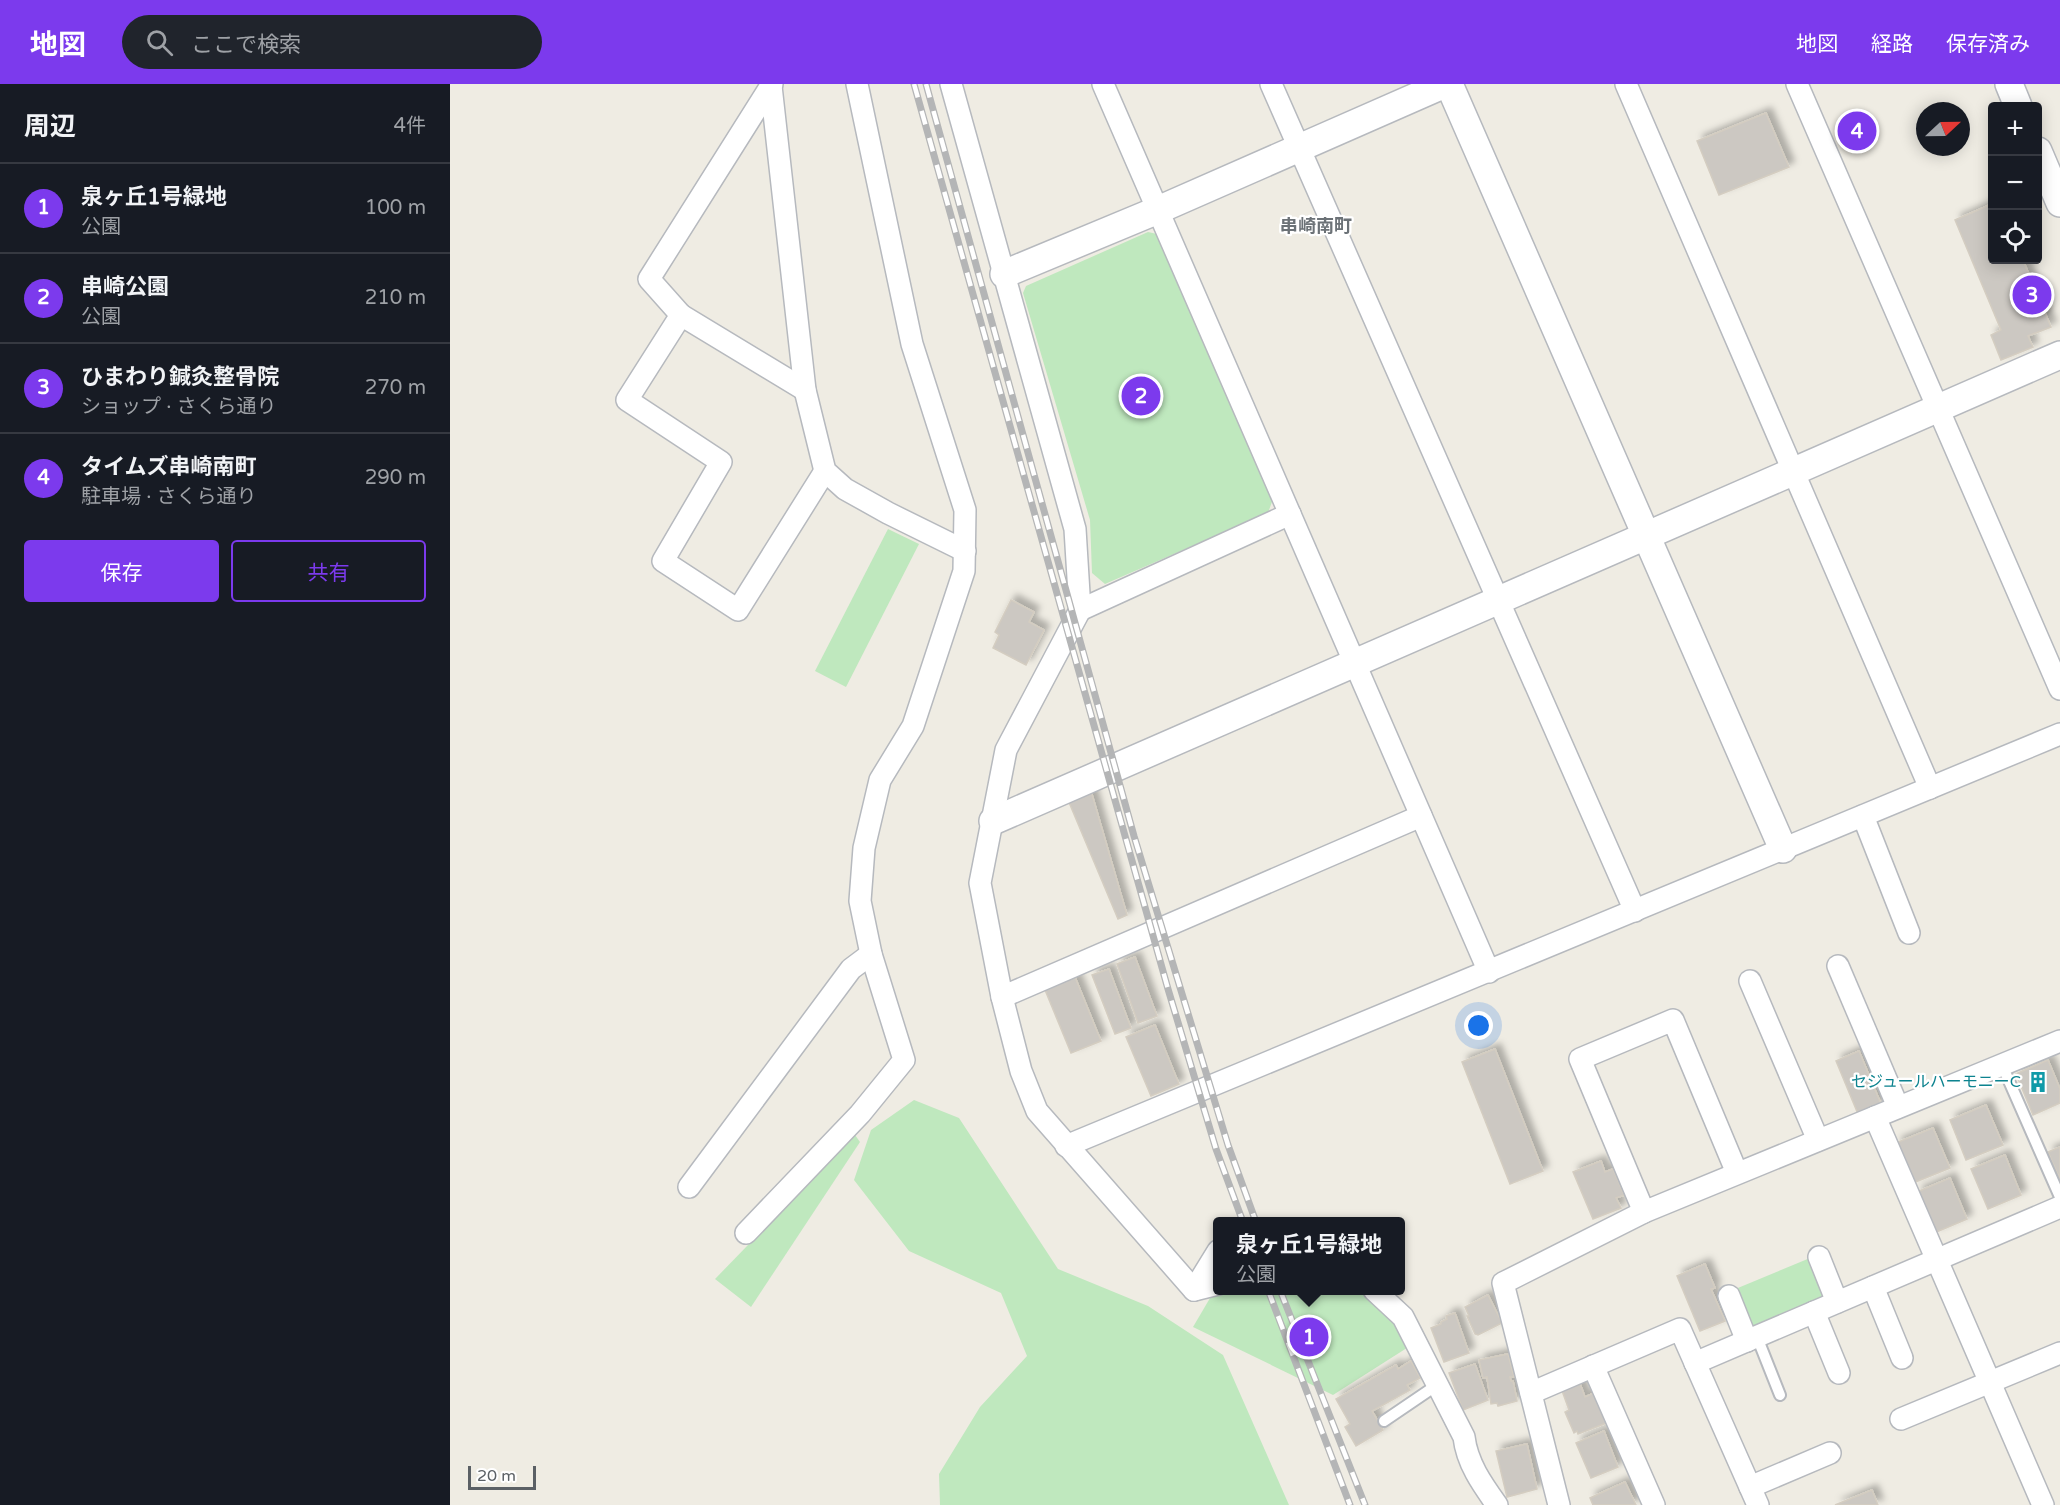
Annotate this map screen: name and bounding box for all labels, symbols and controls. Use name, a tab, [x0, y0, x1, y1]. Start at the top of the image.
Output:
search box	[122, 15, 542, 69]
icon: search	[143, 26, 176, 59]
text: 地図	[30, 28, 86, 62]
text: ここで検索	[191, 32, 301, 58]
text: 地図	[1796, 32, 1838, 57]
text: 経路	[1871, 32, 1913, 57]
text: 保存済み	[1946, 32, 2030, 57]
north arrow	[1916, 102, 1970, 156]
map controls	[1988, 102, 2042, 264]
button: +	[1988, 102, 2042, 156]
pin: 4	[1838, 108, 1876, 154]
text: 周辺	[24, 111, 76, 142]
text: 4件	[393, 114, 426, 138]
button: −	[1988, 156, 2042, 210]
text: 泉ヶ丘1号緑地	[81, 184, 227, 210]
text: 1	[37, 196, 50, 220]
text: 100 m	[365, 196, 426, 220]
button: locate	[1988, 210, 2042, 264]
text: 公園	[81, 215, 121, 239]
district label: 串崎南町	[1280, 215, 1352, 237]
pin: 3	[2012, 272, 2052, 318]
text: 串崎公園	[81, 274, 169, 300]
text: 2	[37, 286, 50, 310]
text: 210 m	[365, 286, 426, 310]
text: 公園	[81, 305, 121, 329]
text: ひまわり鍼灸整骨院	[81, 364, 279, 390]
pin: 2	[1122, 374, 1160, 418]
text: 3	[37, 376, 50, 400]
text: 270 m	[365, 376, 426, 400]
text: ショップ · さくら通り	[81, 395, 277, 419]
text: タイムズ串崎南町	[81, 454, 257, 480]
text: 4	[37, 466, 50, 490]
text: 290 m	[365, 466, 426, 490]
text: 駐車場 · さくら通り	[81, 485, 257, 509]
button: 保存	[24, 540, 219, 602]
button: 共有	[231, 540, 426, 602]
your location	[1464, 1011, 1493, 1040]
building icon: セジュールハーモニーC	[2026, 1070, 2050, 1094]
place label: セジュールハーモニーC	[1851, 1072, 2021, 1092]
popup	[1213, 1217, 1405, 1295]
text: 泉ヶ丘1号緑地	[1236, 1232, 1382, 1258]
text: 公園	[1236, 1263, 1276, 1287]
pin: 1	[1290, 1314, 1328, 1360]
scale bar	[468, 1463, 536, 1490]
text: 20 m	[477, 1466, 516, 1486]

